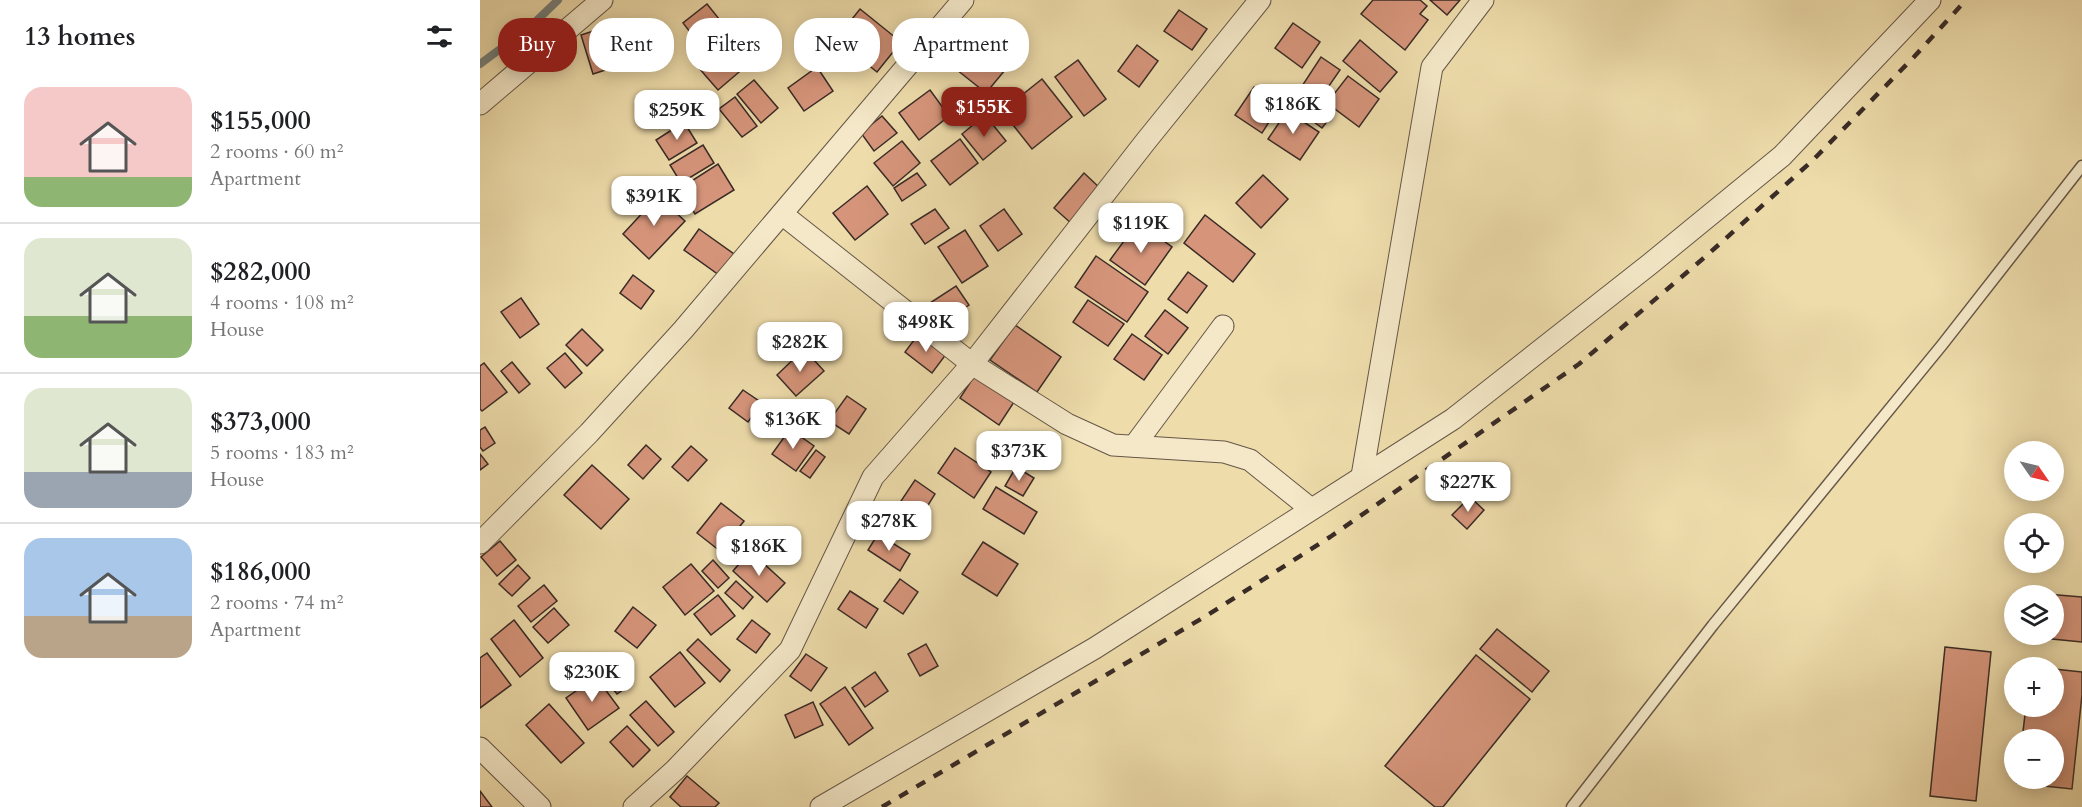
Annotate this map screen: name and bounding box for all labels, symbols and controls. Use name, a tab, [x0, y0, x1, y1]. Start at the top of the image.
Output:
chip: Buy	[498, 18, 577, 72]
chip: Rent	[589, 18, 674, 72]
chip: Filters	[686, 18, 782, 72]
chip: New	[794, 18, 880, 72]
chip: Apartment	[892, 18, 1029, 72]
text: 13 homes	[24, 19, 135, 54]
icon: filters	[423, 20, 456, 53]
pin: $186K	[1251, 84, 1335, 135]
pin: $155K	[942, 87, 1026, 138]
pin: $259K	[635, 90, 719, 141]
text: $186K	[1264, 90, 1322, 117]
text: $155K	[955, 93, 1013, 120]
text: $259K	[648, 96, 706, 123]
text: $155,000	[210, 103, 311, 138]
icon: home	[72, 111, 144, 183]
text: 2 rooms · 60 m²	[210, 138, 343, 165]
text: Apartment	[210, 165, 301, 192]
pin: $391K	[612, 176, 696, 227]
text: $391K	[625, 182, 683, 209]
pin: $119K	[1099, 203, 1183, 254]
text: $119K	[1112, 209, 1170, 236]
text: $282,000	[210, 254, 311, 289]
icon: home	[72, 262, 144, 334]
text: 4 rooms · 108 m²	[210, 289, 354, 316]
pin: $498K	[884, 302, 968, 353]
text: $498K	[897, 308, 955, 335]
text: House	[210, 316, 264, 343]
pin: $282K	[758, 322, 842, 373]
text: $282K	[771, 328, 829, 355]
pin: $136K	[751, 399, 835, 450]
text: $373,000	[210, 404, 311, 439]
text: $136K	[764, 405, 822, 432]
icon: home	[72, 412, 144, 484]
pin: $373K	[977, 431, 1061, 482]
text: $373K	[990, 437, 1048, 464]
text: 5 rooms · 183 m²	[210, 439, 354, 466]
north arrow	[2004, 441, 2064, 501]
map controls	[2004, 441, 2064, 789]
pin: $227K	[1426, 462, 1510, 513]
text: House	[210, 466, 264, 493]
text: $227K	[1439, 468, 1497, 495]
pin: $278K	[847, 501, 931, 552]
text: $278K	[860, 507, 918, 534]
button: locate	[2004, 513, 2064, 573]
pin: $186K	[717, 526, 801, 577]
text: $186K	[730, 532, 788, 559]
text: $186,000	[210, 554, 311, 589]
icon: home	[72, 562, 144, 634]
button: layers	[2004, 585, 2064, 645]
text: 2 rooms · 74 m²	[210, 589, 343, 616]
text: Apartment	[210, 616, 301, 643]
pin: $230K	[550, 652, 634, 703]
button: +	[2004, 657, 2064, 717]
text: $230K	[563, 658, 621, 685]
button: −	[2004, 729, 2064, 789]

